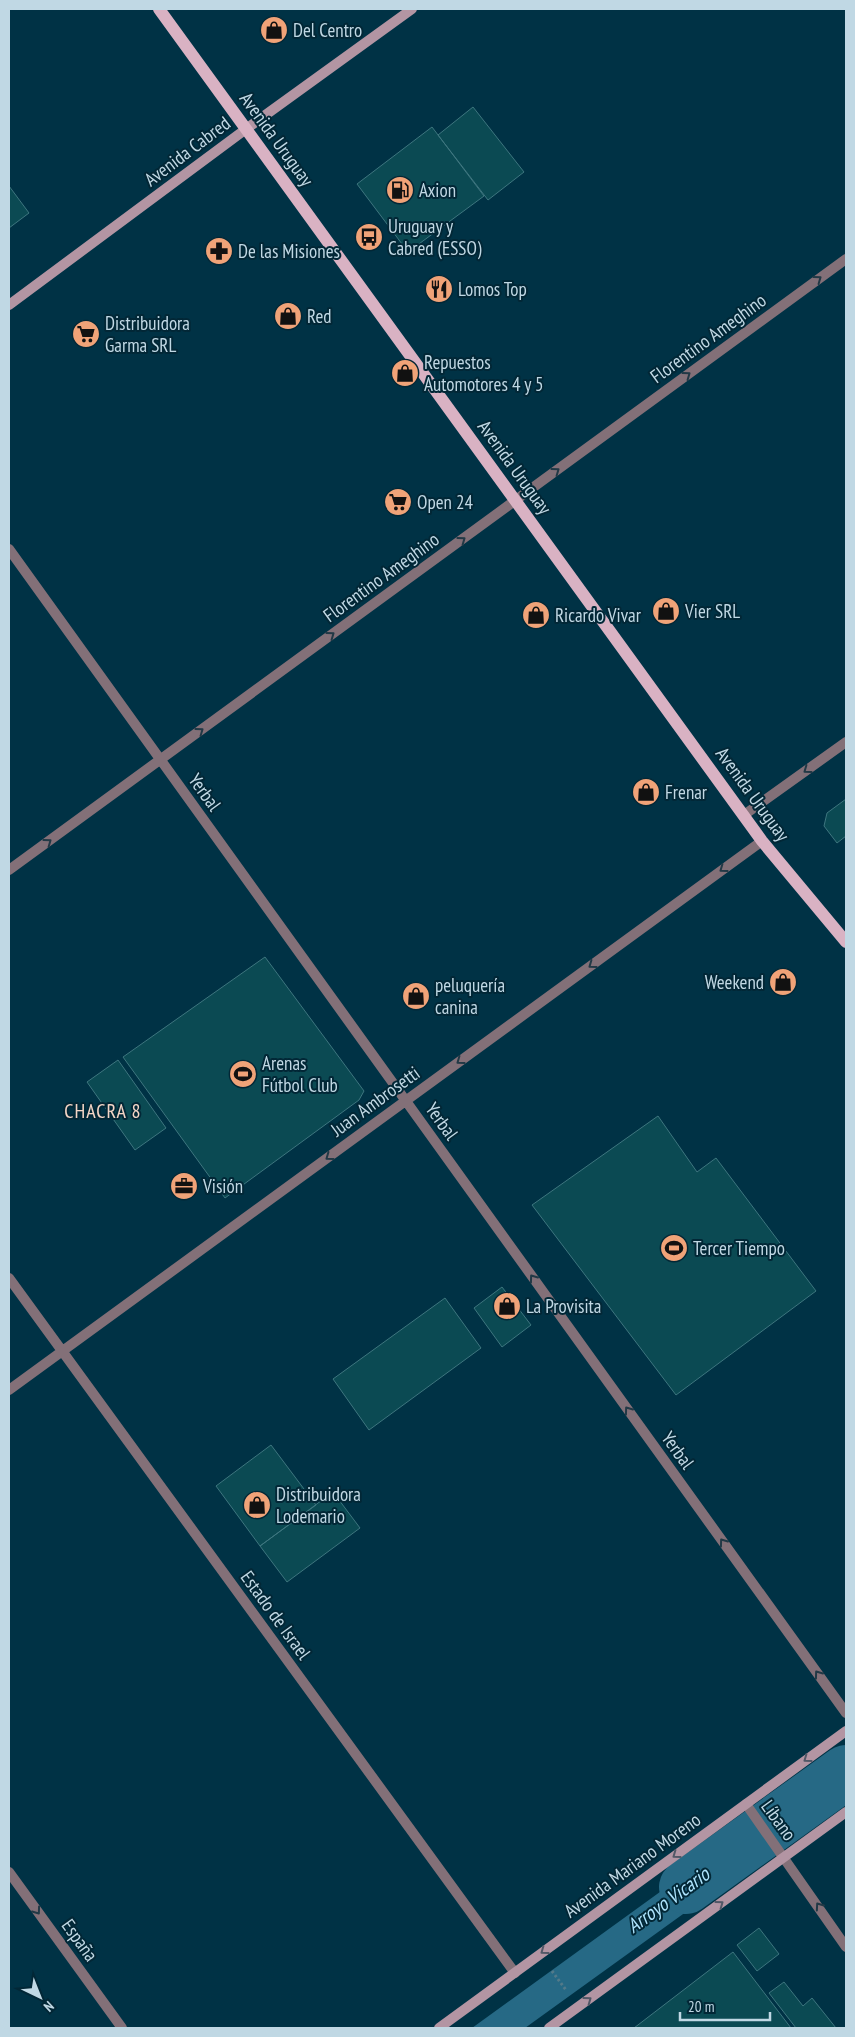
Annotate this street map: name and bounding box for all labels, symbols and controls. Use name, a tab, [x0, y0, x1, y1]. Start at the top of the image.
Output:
shop icon: Del Centro	[259, 15, 289, 45]
place label: Del Centro	[293, 18, 362, 42]
street label: Avenida Uruguay	[235, 87, 320, 191]
street label: Avenida Cabred	[139, 111, 235, 191]
fuel station icon: Axion	[385, 175, 415, 205]
place label: Axion	[419, 178, 456, 202]
place label: Uruguay y Cabred (ESSO)	[388, 214, 482, 260]
bus stop icon: Uruguay y Cabred (ESSO)	[354, 222, 384, 252]
pharmacy icon: De las Misiones	[204, 236, 234, 266]
place label: De las Misiones	[238, 239, 340, 263]
restaurant icon: Lomos Top	[424, 274, 454, 304]
place label: Lomos Top	[458, 277, 527, 301]
one-way arrow	[812, 277, 821, 285]
street label: Florentino Ameghino	[645, 288, 771, 388]
shop icon: Red	[273, 301, 303, 331]
place label: Red	[307, 304, 331, 328]
place label: Distribuidora Garma SRL	[105, 311, 190, 357]
supermarket icon: Distribuidora Garma SRL	[71, 319, 101, 349]
place label: Repuestos Automotores 4 y 5	[424, 350, 544, 396]
shop icon: Repuestos Automotores 4 y 5	[390, 358, 420, 388]
one-way arrow	[681, 373, 690, 381]
street label: Avenida Uruguay	[473, 415, 558, 519]
one-way arrow	[550, 469, 559, 477]
supermarket icon: Open 24	[383, 487, 413, 517]
place label: Open 24	[417, 490, 473, 514]
street label: Florentino Ameghino	[318, 527, 444, 627]
one-way arrow	[456, 537, 465, 545]
shop icon: Vier SRL	[651, 596, 681, 626]
place label: Vier SRL	[684, 599, 740, 623]
shop icon: Ricardo Vivar	[521, 600, 551, 630]
place label: Ricardo Vivar	[555, 603, 642, 627]
one-way arrow	[325, 633, 334, 641]
one-way arrow	[194, 728, 203, 737]
street label: Avenida Uruguay	[711, 742, 796, 846]
one-way arrow	[803, 764, 813, 773]
street label: Yerbal	[183, 769, 227, 816]
shop icon: Frenar	[631, 777, 661, 807]
place label: Frenar	[665, 780, 708, 804]
one-way arrow	[42, 839, 52, 848]
one-way arrow	[719, 863, 729, 872]
one-way arrow	[588, 959, 598, 968]
shop icon: Weekend	[768, 967, 798, 997]
place label: Weekend	[705, 970, 764, 994]
place label: peluquería canina	[435, 973, 505, 1019]
shop icon: peluquería canina	[401, 981, 431, 1011]
place label: Arenas Fútbol Club	[262, 1051, 338, 1097]
one-way arrow	[456, 1055, 466, 1064]
sports icon: Arenas Fútbol Club	[228, 1059, 258, 1089]
street label: Juan Ambrosetti	[325, 1061, 424, 1142]
district label: CHACRA 8	[64, 1098, 142, 1124]
street label: Yerbal	[420, 1098, 464, 1145]
one-way arrow	[326, 1151, 335, 1159]
office icon: Visión	[169, 1171, 199, 1201]
place label: Visión	[202, 1174, 243, 1198]
sports icon: Tercer Tiempo	[659, 1233, 689, 1263]
place label: Tercer Tiempo	[693, 1236, 785, 1260]
one-way arrow	[530, 1274, 539, 1284]
shop icon: La Provisita	[492, 1291, 522, 1321]
place label: La Provisita	[526, 1294, 601, 1318]
one-way arrow	[625, 1406, 634, 1416]
street label: Yerbal	[656, 1427, 700, 1474]
place label: Distribuidora Lodemario	[276, 1482, 361, 1528]
shop icon: Distribuidora Lodemario	[242, 1490, 272, 1520]
one-way arrow	[720, 1538, 729, 1548]
street label: Estado de Israel	[236, 1566, 317, 1665]
one-way arrow	[815, 1670, 824, 1680]
one-way arrow	[803, 1753, 813, 1762]
street label: Líbano	[756, 1795, 802, 1845]
street label: Avenida Mariano Moreno	[559, 1807, 705, 1923]
one-way arrow	[672, 1849, 682, 1858]
water label: Arroyo Vicario	[622, 1860, 716, 1939]
one-way arrow	[714, 1901, 724, 1910]
one-way arrow	[816, 1903, 825, 1912]
one-way arrow	[31, 1906, 41, 1915]
street label: España	[57, 1914, 103, 1966]
one-way arrow	[541, 1945, 550, 1954]
north arrow	[15, 1972, 65, 2022]
scale bar	[680, 1990, 770, 2022]
text: N	[40, 1997, 58, 2016]
one-way arrow	[582, 1997, 591, 2005]
text: 20 m	[688, 1997, 714, 2016]

